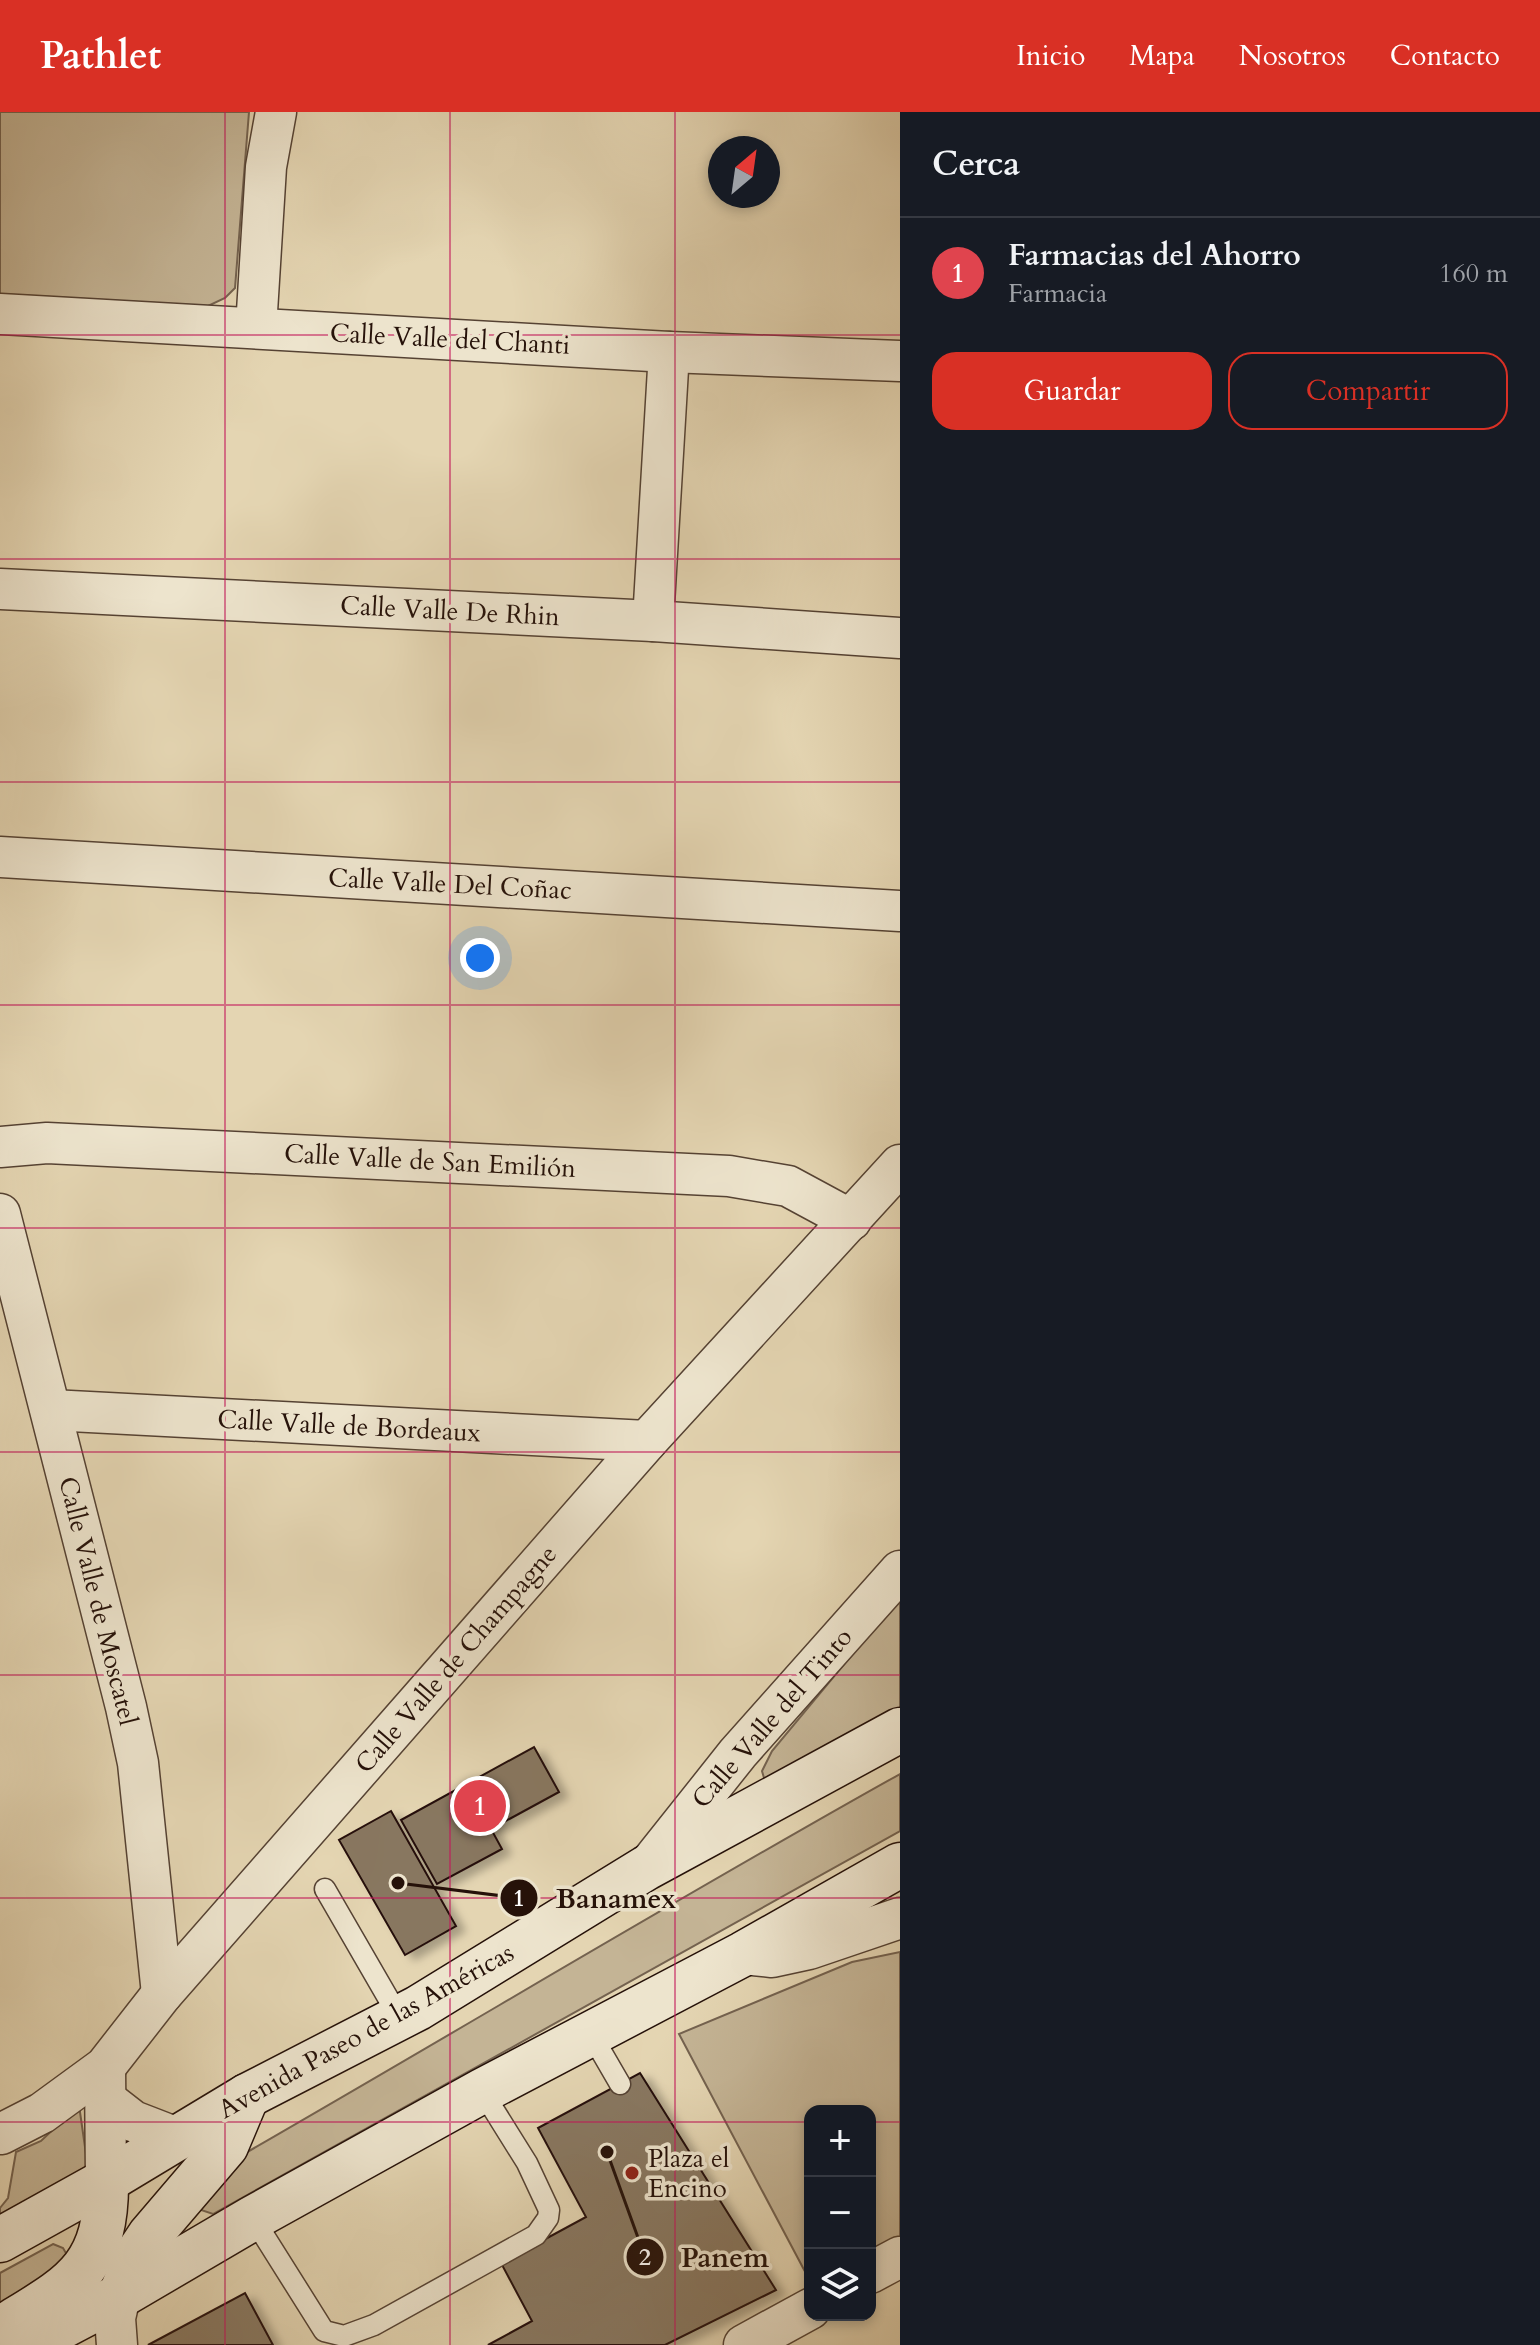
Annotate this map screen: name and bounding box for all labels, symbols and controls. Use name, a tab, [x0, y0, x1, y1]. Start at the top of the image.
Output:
text: Pathlet	[40, 30, 161, 82]
text: Inicio	[1016, 37, 1085, 75]
text: Mapa	[1129, 37, 1195, 75]
text: Nosotros	[1239, 37, 1346, 75]
text: Contacto	[1390, 37, 1500, 75]
north arrow	[708, 136, 780, 208]
text: Cerca	[932, 141, 1020, 187]
text: Farmacias del Ahorro	[1008, 235, 1301, 276]
text: 1	[951, 256, 965, 291]
text: 160 m	[1439, 256, 1508, 291]
text: Farmacia	[1008, 276, 1107, 311]
street label: Calle Valle del Chanti	[329, 315, 571, 363]
button: Guardar	[932, 352, 1212, 430]
button: Compartir	[1228, 352, 1508, 430]
street label: Calle Valle De Rhin	[339, 588, 561, 634]
street label: Calle Valle Del Coñac	[327, 860, 573, 908]
your location	[460, 938, 500, 978]
street label: Calle Valle de San Emilión	[283, 1136, 577, 1186]
street label: Calle Valle de Bordeaux	[217, 1402, 482, 1450]
street label: Calle Valle de Moscatel	[50, 1473, 146, 1729]
street label: Calle Valle de Champagne	[347, 1537, 565, 1781]
street label: Calle Valle del Tinto	[684, 1620, 860, 1816]
pin: 1	[454, 1776, 506, 1836]
callout: Banamex	[499, 1872, 692, 1924]
text: Banamex	[556, 1880, 676, 1918]
text: 1	[513, 1882, 525, 1915]
street label: Avenida Paseo de las Américas	[212, 1935, 520, 2127]
map controls	[804, 2105, 876, 2321]
button: +	[804, 2105, 876, 2177]
place label: Plaza el Encino	[648, 2141, 730, 2206]
marker: Plaza el Encino	[623, 2164, 641, 2182]
button: −	[804, 2177, 876, 2249]
callout: Panem	[625, 2231, 785, 2283]
text: Panem	[681, 2239, 769, 2277]
text: 2	[639, 2241, 651, 2274]
button: layers	[804, 2249, 876, 2321]

